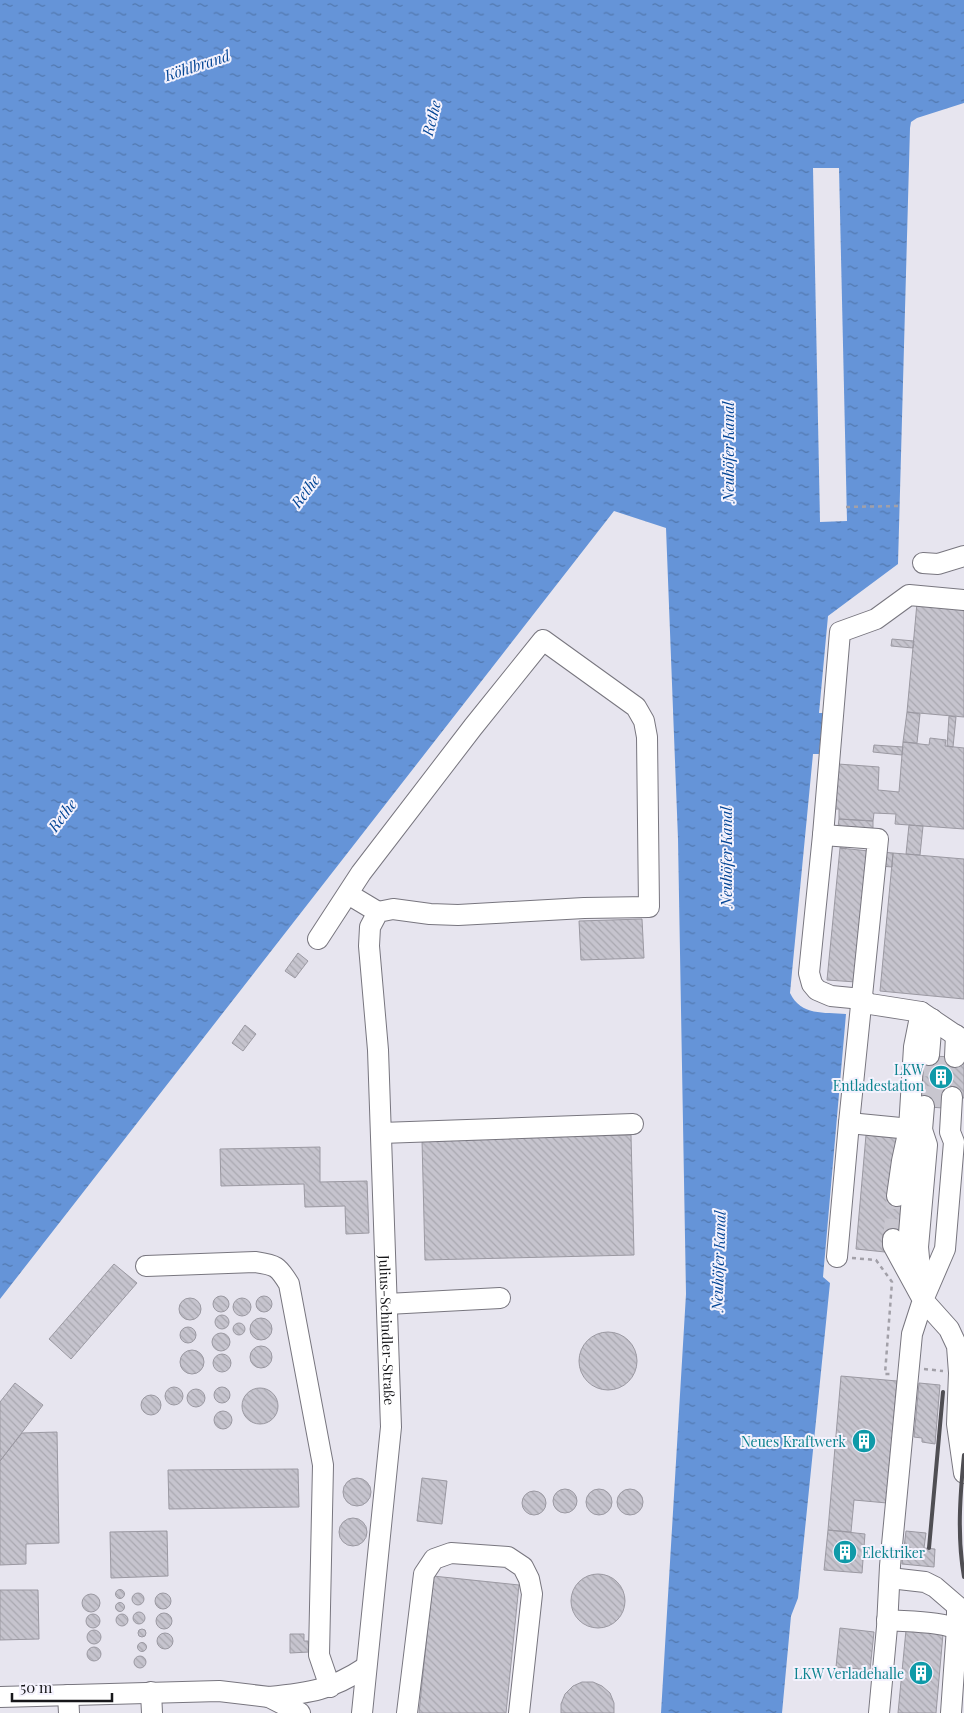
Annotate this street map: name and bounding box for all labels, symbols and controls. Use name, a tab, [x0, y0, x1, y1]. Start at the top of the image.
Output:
water label: Köhlbrand	[161, 45, 233, 85]
water label: Rethe	[417, 98, 445, 139]
water label: Neuhöfer Kanal	[718, 401, 738, 504]
water label: Rethe	[286, 470, 324, 512]
water label: Rethe	[43, 794, 81, 836]
water label: Neuhöfer Kanal	[716, 806, 736, 909]
place label: LKW Entladestation	[833, 1060, 925, 1095]
building icon: LKW Entladestation	[928, 1064, 954, 1090]
water label: Neuhöfer Kanal	[706, 1209, 730, 1314]
street label: Julius-Schindler-Straße	[376, 1254, 400, 1405]
building icon: Neues Kraftwerk	[851, 1428, 877, 1454]
place label: Neues Kraftwerk	[741, 1432, 846, 1451]
building icon: Elektriker	[832, 1539, 858, 1565]
place label: Elektriker	[862, 1543, 926, 1562]
building icon: LKW Verladehalle	[908, 1660, 934, 1686]
place label: LKW Verladehalle	[794, 1664, 904, 1683]
scale bar	[12, 1670, 112, 1702]
text: 50 m	[20, 1677, 53, 1697]

